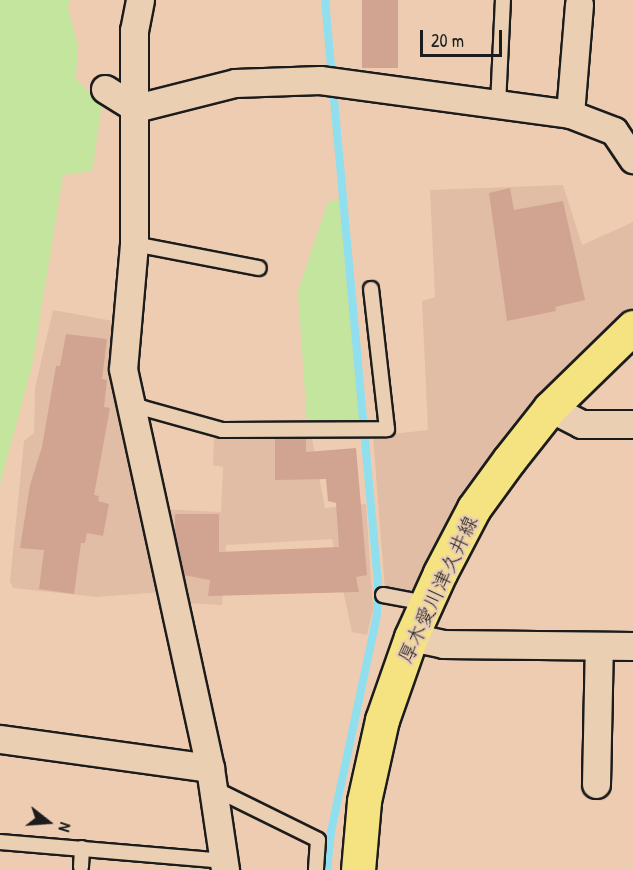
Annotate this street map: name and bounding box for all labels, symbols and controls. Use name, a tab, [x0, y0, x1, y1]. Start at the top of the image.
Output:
scale bar	[423, 18, 506, 56]
text: 20 m	[431, 28, 464, 53]
street label: 厚木愛川津久井線	[392, 511, 482, 667]
north arrow	[18, 792, 78, 852]
text: N	[53, 820, 77, 835]

